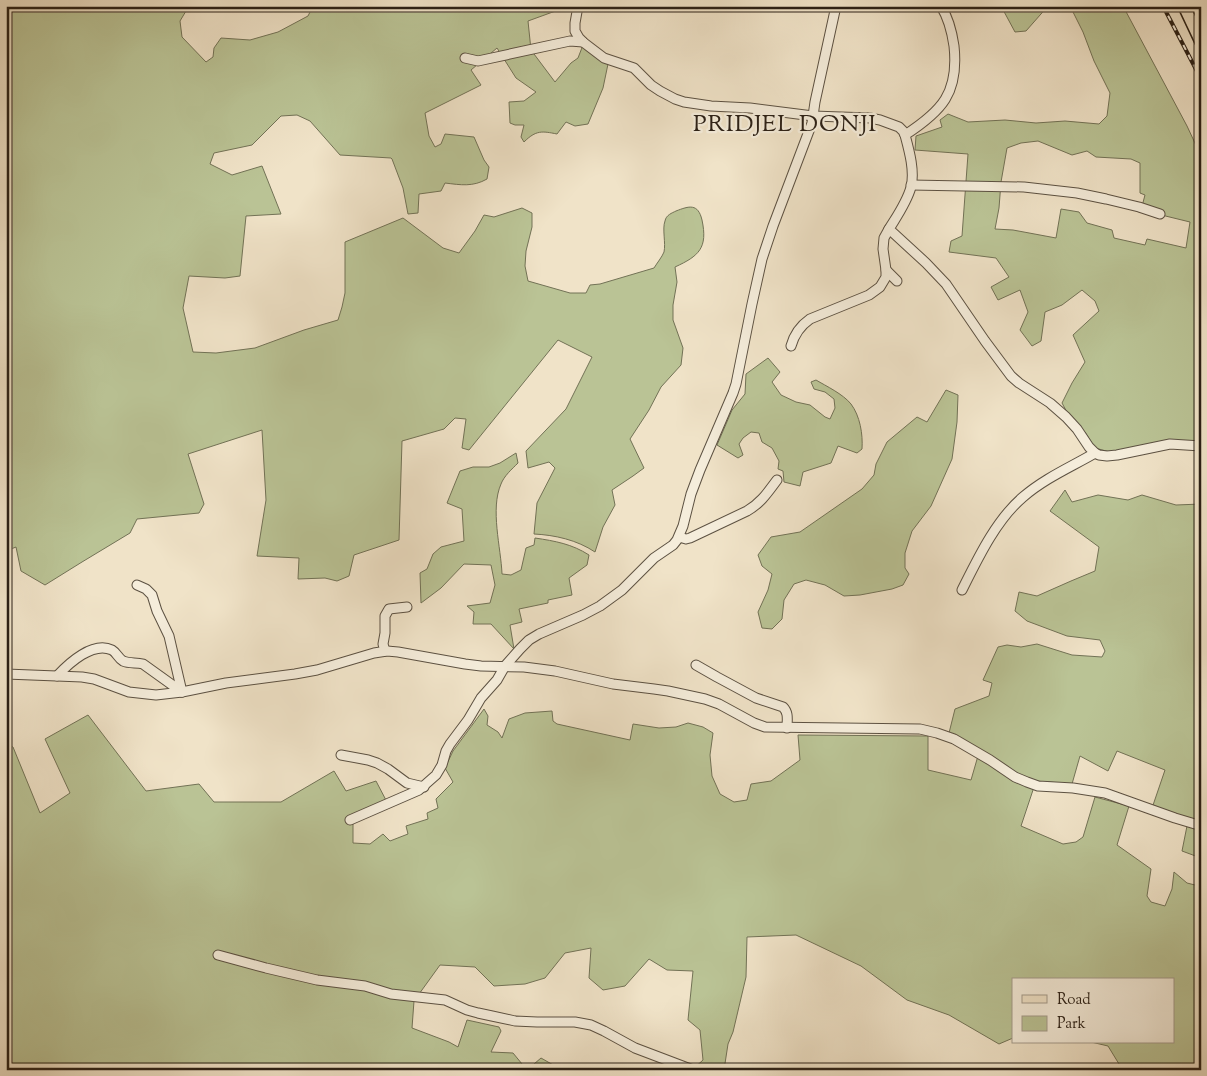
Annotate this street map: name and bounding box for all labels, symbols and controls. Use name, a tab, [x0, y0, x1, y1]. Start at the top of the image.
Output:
district label: PRIDJEL DONJI	[693, 108, 877, 142]
legend	[1012, 978, 1174, 1044]
text: Road	[1057, 990, 1091, 1011]
text: Park	[1057, 1014, 1086, 1035]

